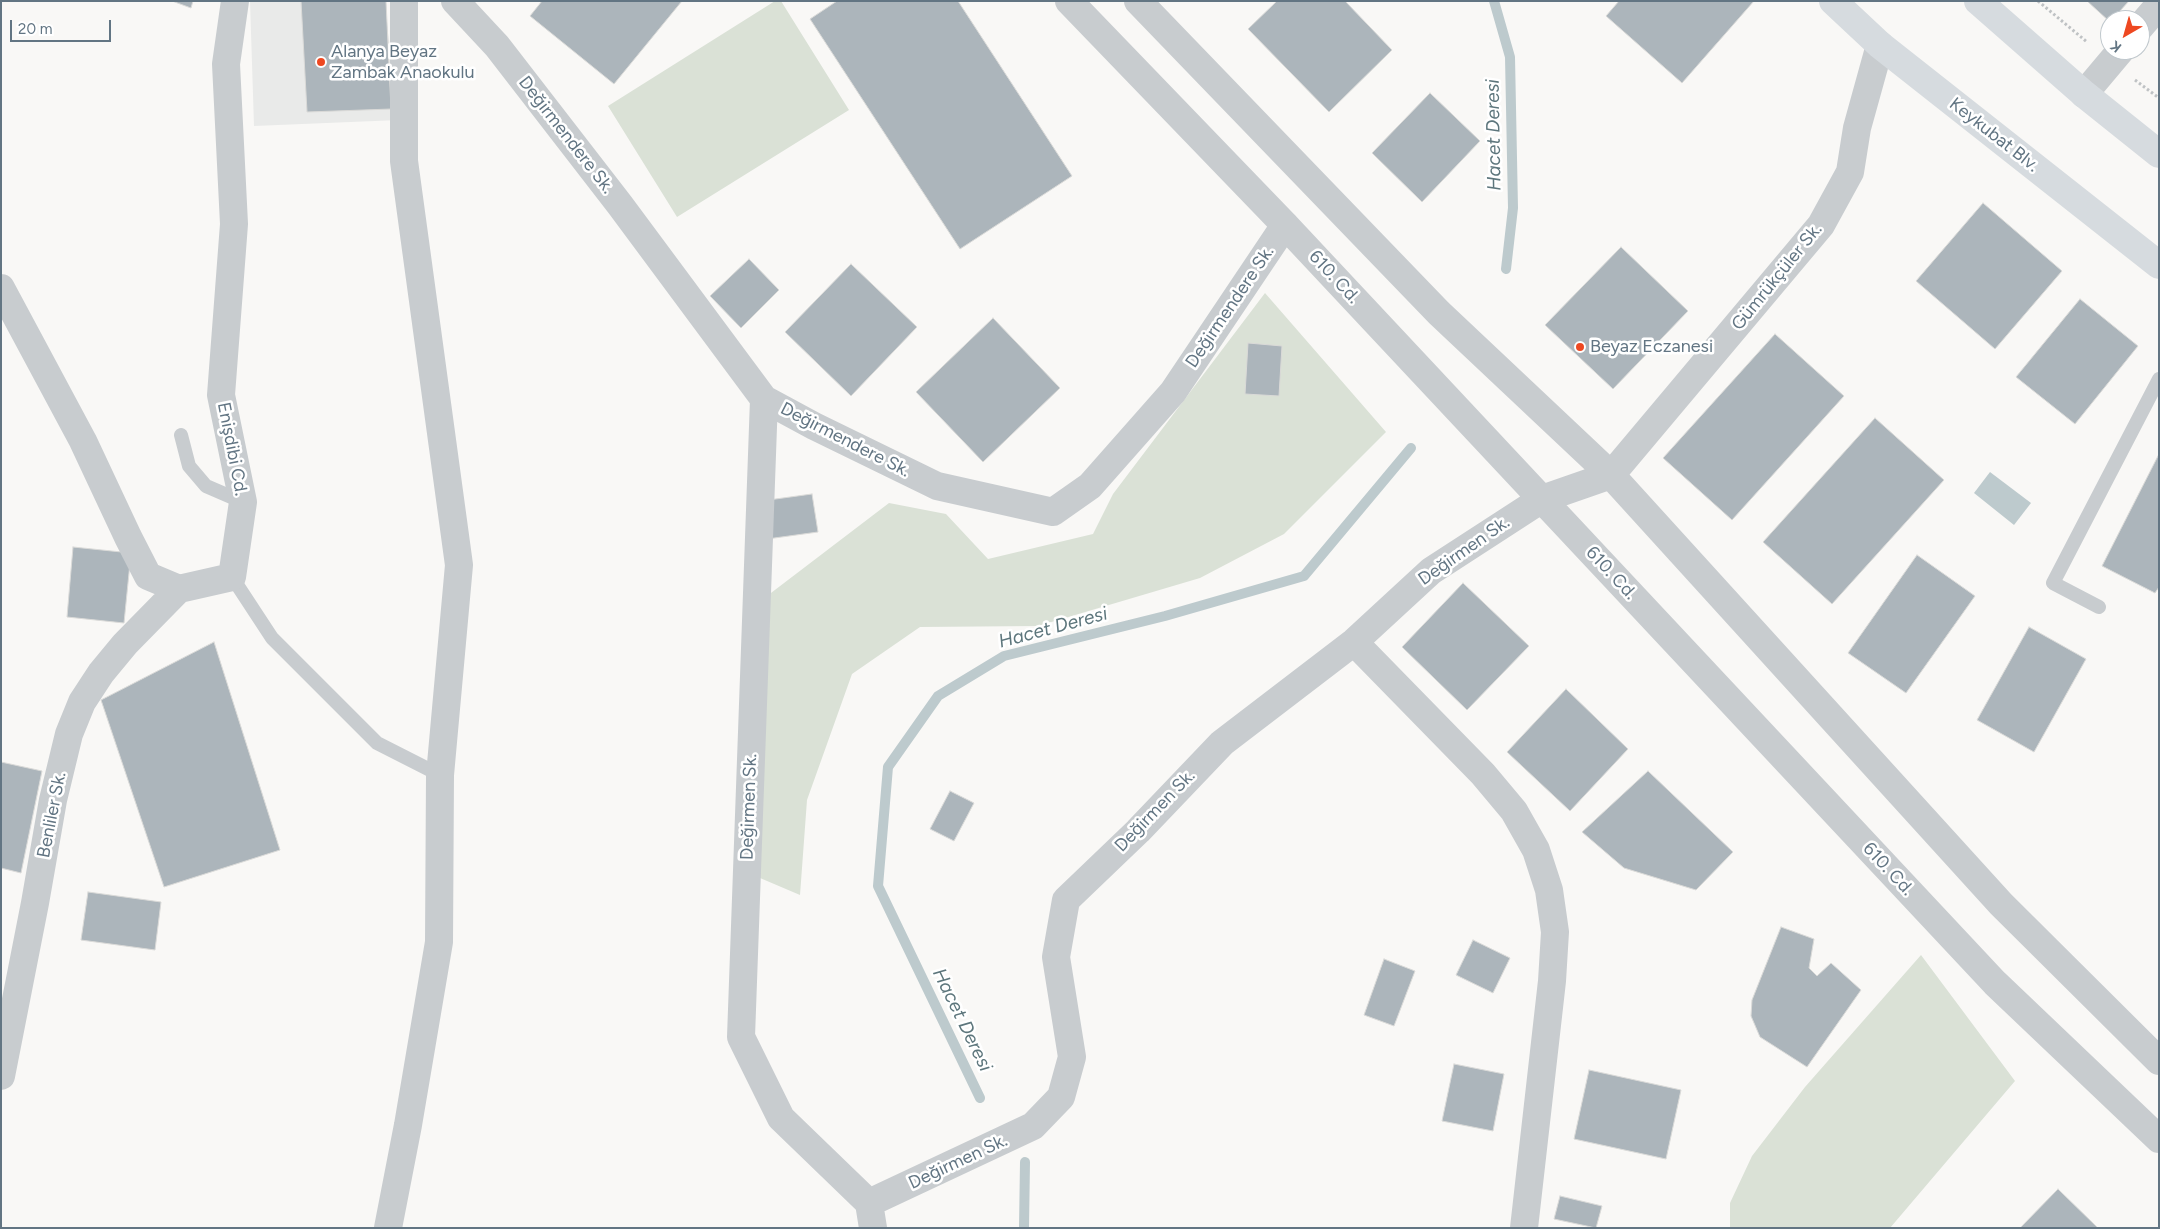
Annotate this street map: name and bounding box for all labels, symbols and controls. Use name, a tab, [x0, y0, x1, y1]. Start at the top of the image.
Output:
scale bar	[12, 10, 114, 42]
north arrow	[2100, 10, 2150, 60]
text: 20 m	[18, 20, 52, 38]
text: K	[2107, 37, 2125, 56]
place label: Alanya Beyaz Zambak Anaokulu	[331, 41, 475, 84]
marker: Alanya Beyaz Zambak Anaokulu	[315, 56, 327, 68]
street label: Değirmendere Sk.	[514, 72, 618, 198]
water label: Hacet Deresi	[1482, 79, 1506, 191]
street label: Keykubat Blv.	[1945, 93, 2043, 177]
street label: Gümrükçüler Sk.	[1727, 219, 1827, 335]
street label: Değirmendere Sk.	[1181, 242, 1279, 372]
street label: 610. Cd.	[1304, 246, 1364, 308]
place label: Beyaz Eczanesi	[1590, 336, 1713, 358]
marker: Beyaz Eczanesi	[1574, 341, 1586, 353]
street label: Değirmendere Sk.	[777, 398, 913, 482]
street label: Enişdibi Cd.	[212, 401, 252, 497]
street label: Değirmen Sk.	[1414, 512, 1514, 590]
street label: 610. Cd.	[1581, 542, 1641, 604]
water label: Hacet Deresi	[996, 603, 1110, 653]
street label: Değirmen Sk.	[736, 754, 762, 860]
street label: Değirmen Sk.	[1110, 765, 1200, 857]
street label: Benliler Sk.	[33, 770, 71, 860]
street label: 610. Cd.	[1858, 838, 1918, 900]
water label: Hacet Deresi	[927, 965, 997, 1075]
street label: Değirmen Sk.	[905, 1130, 1011, 1194]

